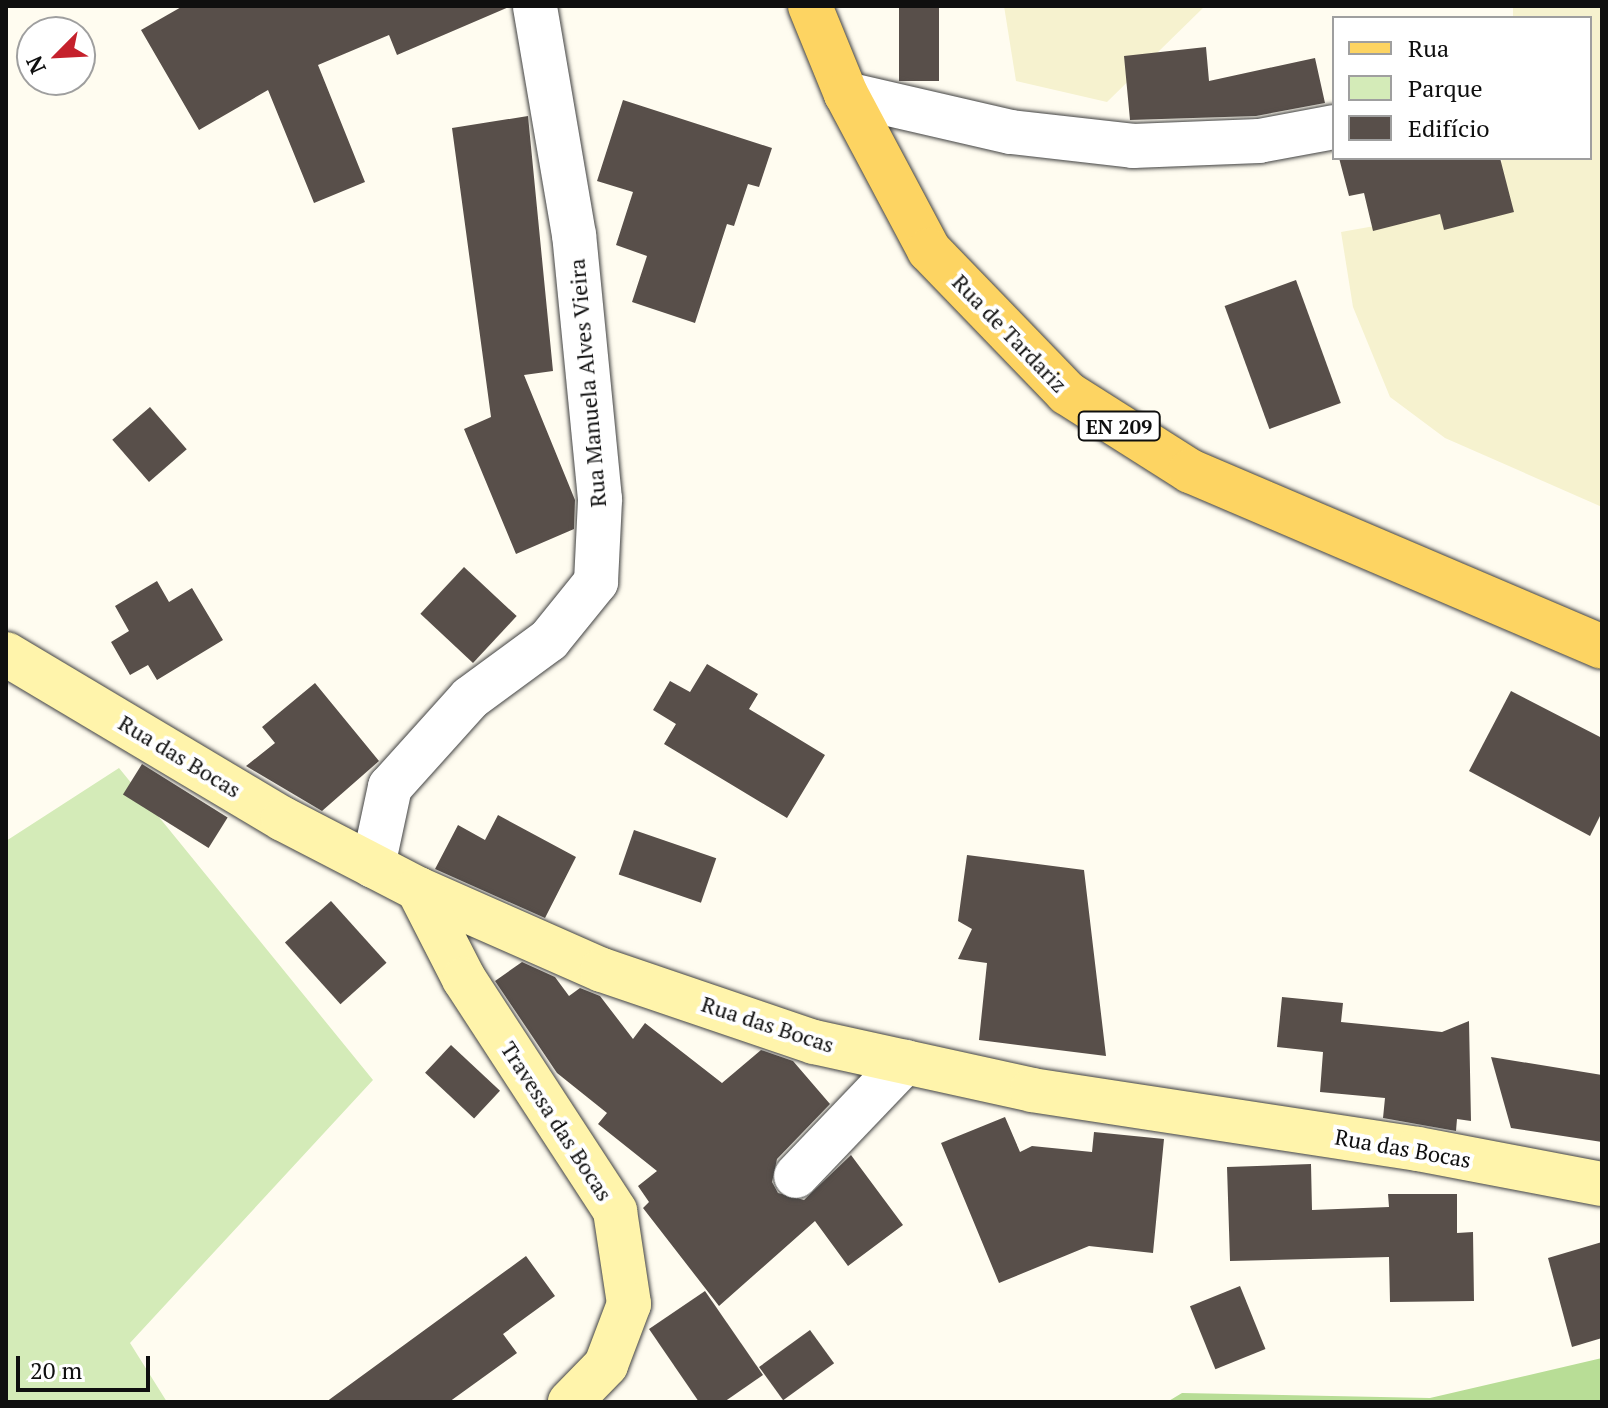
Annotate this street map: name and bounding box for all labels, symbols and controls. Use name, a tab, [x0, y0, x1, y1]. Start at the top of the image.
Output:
north arrow	[16, 16, 96, 96]
legend	[1332, 16, 1592, 160]
text: Rua	[1408, 32, 1449, 64]
text: N	[19, 52, 52, 79]
text: Parque	[1408, 72, 1483, 104]
text: Edifício	[1408, 112, 1490, 144]
street label: Rua Manuela Alves Vieira	[563, 257, 611, 509]
street label: Rua de Tardariz	[947, 269, 1073, 397]
road number: EN 209	[1077, 410, 1161, 442]
street label: Rua das Bocas	[114, 709, 246, 803]
street label: Rua das Bocas	[698, 990, 838, 1058]
street label: Travessa das Bocas	[496, 1036, 618, 1206]
street label: Rua das Bocas	[1333, 1123, 1473, 1173]
scale bar	[20, 1340, 154, 1390]
text: 20 m	[30, 1354, 82, 1386]

